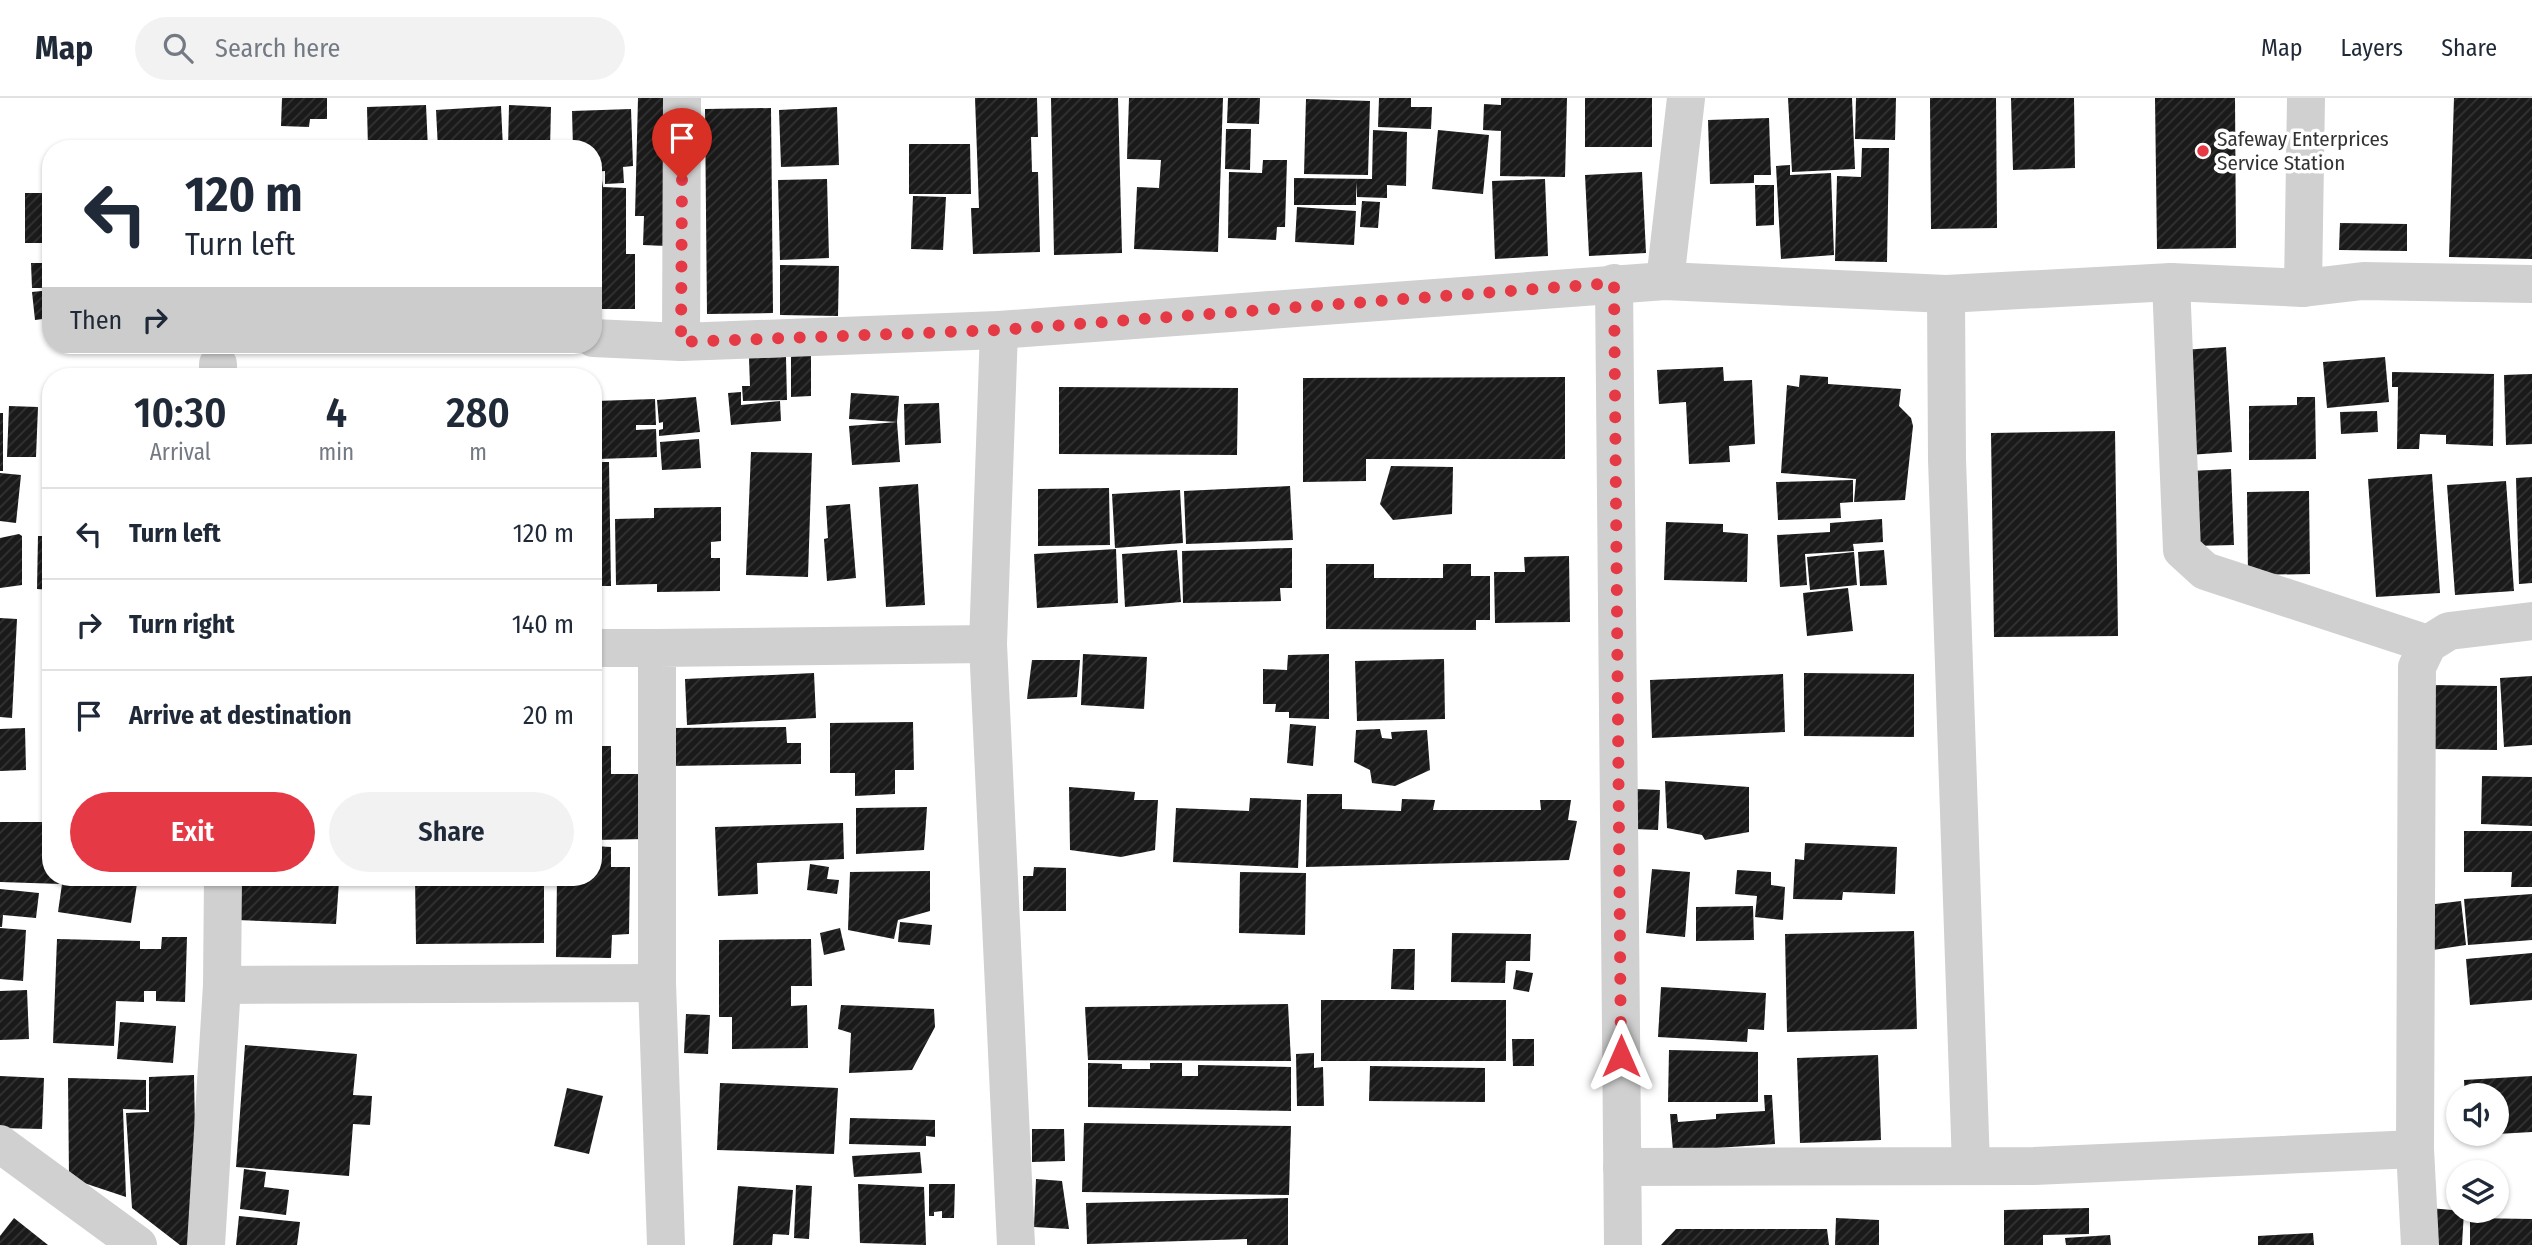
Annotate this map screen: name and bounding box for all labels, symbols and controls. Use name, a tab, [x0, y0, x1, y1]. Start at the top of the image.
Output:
search box	[135, 17, 625, 80]
text: Map	[35, 28, 93, 68]
icon: search	[159, 29, 197, 67]
text: Search here	[215, 33, 340, 64]
text: Map	[2261, 34, 2303, 62]
text: Layers	[2341, 34, 2403, 62]
text: Share	[2441, 34, 2497, 62]
pin	[652, 108, 712, 180]
icon: arrive	[663, 119, 701, 157]
place label: Safeway Enterprices Service Station	[2217, 126, 2389, 176]
marker: Safeway Enterprices Service Station	[2195, 143, 2211, 159]
text: 120 m	[185, 165, 303, 224]
icon: left	[70, 168, 161, 259]
text: Turn left	[185, 225, 295, 263]
icon: right	[136, 301, 174, 339]
text: Then	[70, 305, 122, 336]
text: 10:30	[134, 388, 227, 438]
text: 4	[326, 388, 347, 438]
text: 280	[446, 388, 510, 438]
text: Arrival	[150, 438, 211, 466]
text: min	[319, 438, 354, 466]
text: m	[469, 438, 487, 466]
icon: left	[70, 515, 108, 553]
text: Turn left	[129, 518, 221, 549]
text: 120 m	[513, 518, 574, 549]
icon: right	[70, 606, 108, 644]
text: Turn right	[129, 609, 235, 640]
text: 140 m	[512, 609, 574, 640]
icon: arrive	[70, 697, 108, 735]
text: Arrive at destination	[129, 700, 352, 731]
text: 20 m	[523, 700, 574, 731]
button: Exit	[70, 792, 315, 872]
button: Share	[329, 792, 574, 872]
position arrow	[1584, 1019, 1658, 1093]
map controls	[2446, 1083, 2509, 1223]
button: sound	[2446, 1083, 2509, 1146]
button: layers	[2446, 1160, 2509, 1223]

